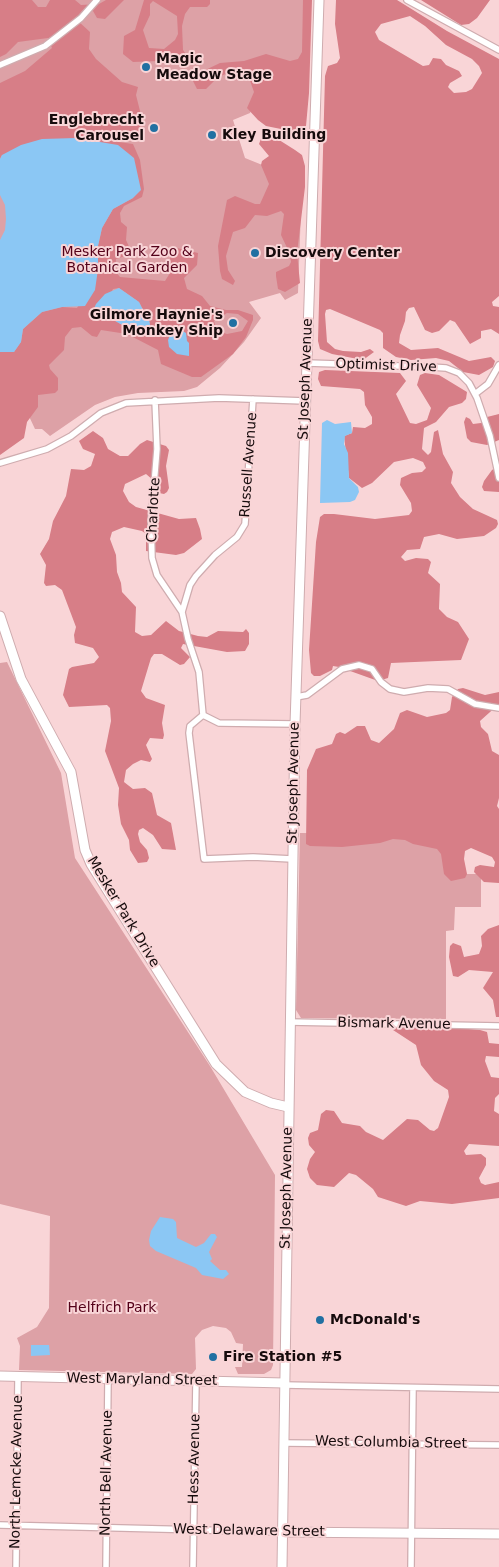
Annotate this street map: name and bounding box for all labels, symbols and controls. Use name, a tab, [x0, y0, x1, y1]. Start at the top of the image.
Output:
place label: Magic Meadow Stage	[156, 51, 272, 84]
marker: Magic Meadow Stage	[140, 61, 152, 73]
place label: Englebrecht Carousel	[49, 112, 144, 144]
marker: Englebrecht Carousel	[148, 122, 160, 134]
place label: Kley Building	[222, 127, 326, 143]
marker: Kley Building	[206, 129, 218, 141]
park label: Mesker Park Zoo & Botanical Garden	[61, 244, 193, 276]
place label: Discovery Center	[265, 245, 400, 261]
marker: Discovery Center	[249, 247, 261, 259]
place label: Gilmore Haynie's Monkey Ship	[90, 307, 223, 340]
marker: Gilmore Haynie's Monkey Ship	[227, 317, 239, 329]
street label: St Joseph Avenue	[295, 318, 317, 440]
street label: Optimist Drive	[335, 356, 437, 376]
street label: Russell Avenue	[237, 412, 261, 518]
street label: Charlotte	[144, 477, 164, 543]
street label: St Joseph Avenue	[285, 722, 303, 844]
street label: Mesker Park Drive	[83, 853, 163, 971]
street label: Bismark Avenue	[337, 1015, 451, 1033]
street label: St Joseph Avenue	[278, 1127, 296, 1249]
park label: Helfrich Park	[68, 1300, 156, 1316]
place label: McDonald's	[330, 1312, 420, 1328]
marker: McDonald's	[314, 1314, 326, 1326]
place label: Fire Station #5	[223, 1349, 342, 1365]
marker: Fire Station #5	[207, 1351, 219, 1363]
street label: West Maryland Street	[66, 1370, 218, 1390]
street label: North Lemcke Avenue	[7, 1395, 27, 1549]
street label: North Bell Avenue	[98, 1410, 116, 1536]
street label: Hess Avenue	[186, 1414, 204, 1504]
street label: West Columbia Street	[315, 1433, 467, 1453]
street label: West Delaware Street	[173, 1521, 325, 1541]

